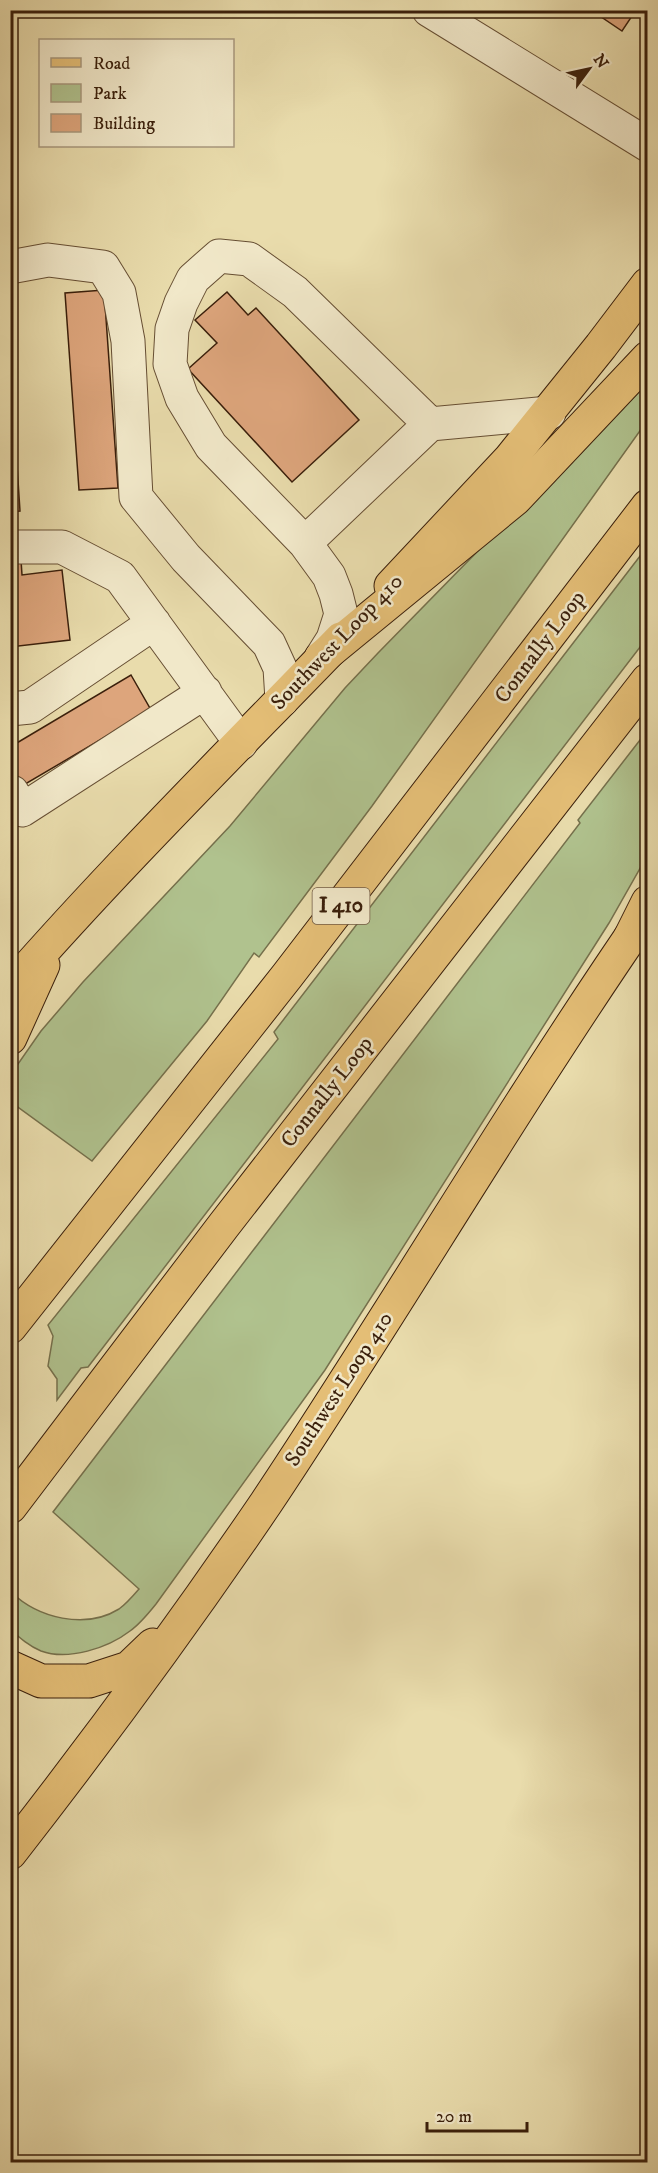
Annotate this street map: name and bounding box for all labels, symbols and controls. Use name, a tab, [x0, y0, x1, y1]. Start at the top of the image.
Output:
legend	[39, 39, 234, 147]
north arrow	[559, 39, 619, 99]
text: N	[589, 50, 613, 72]
text: Road	[93, 53, 130, 75]
text: Park	[93, 83, 127, 105]
text: Building	[93, 113, 155, 135]
street label: Southwest Loop 410	[265, 568, 409, 716]
street label: Connally Loop	[489, 585, 591, 709]
road number: I 410	[312, 888, 370, 924]
street label: Connally Loop	[275, 1031, 379, 1153]
street label: Southwest Loop 410	[279, 1307, 399, 1471]
scale bar	[427, 2095, 528, 2133]
text: 20 m	[436, 2106, 472, 2128]

